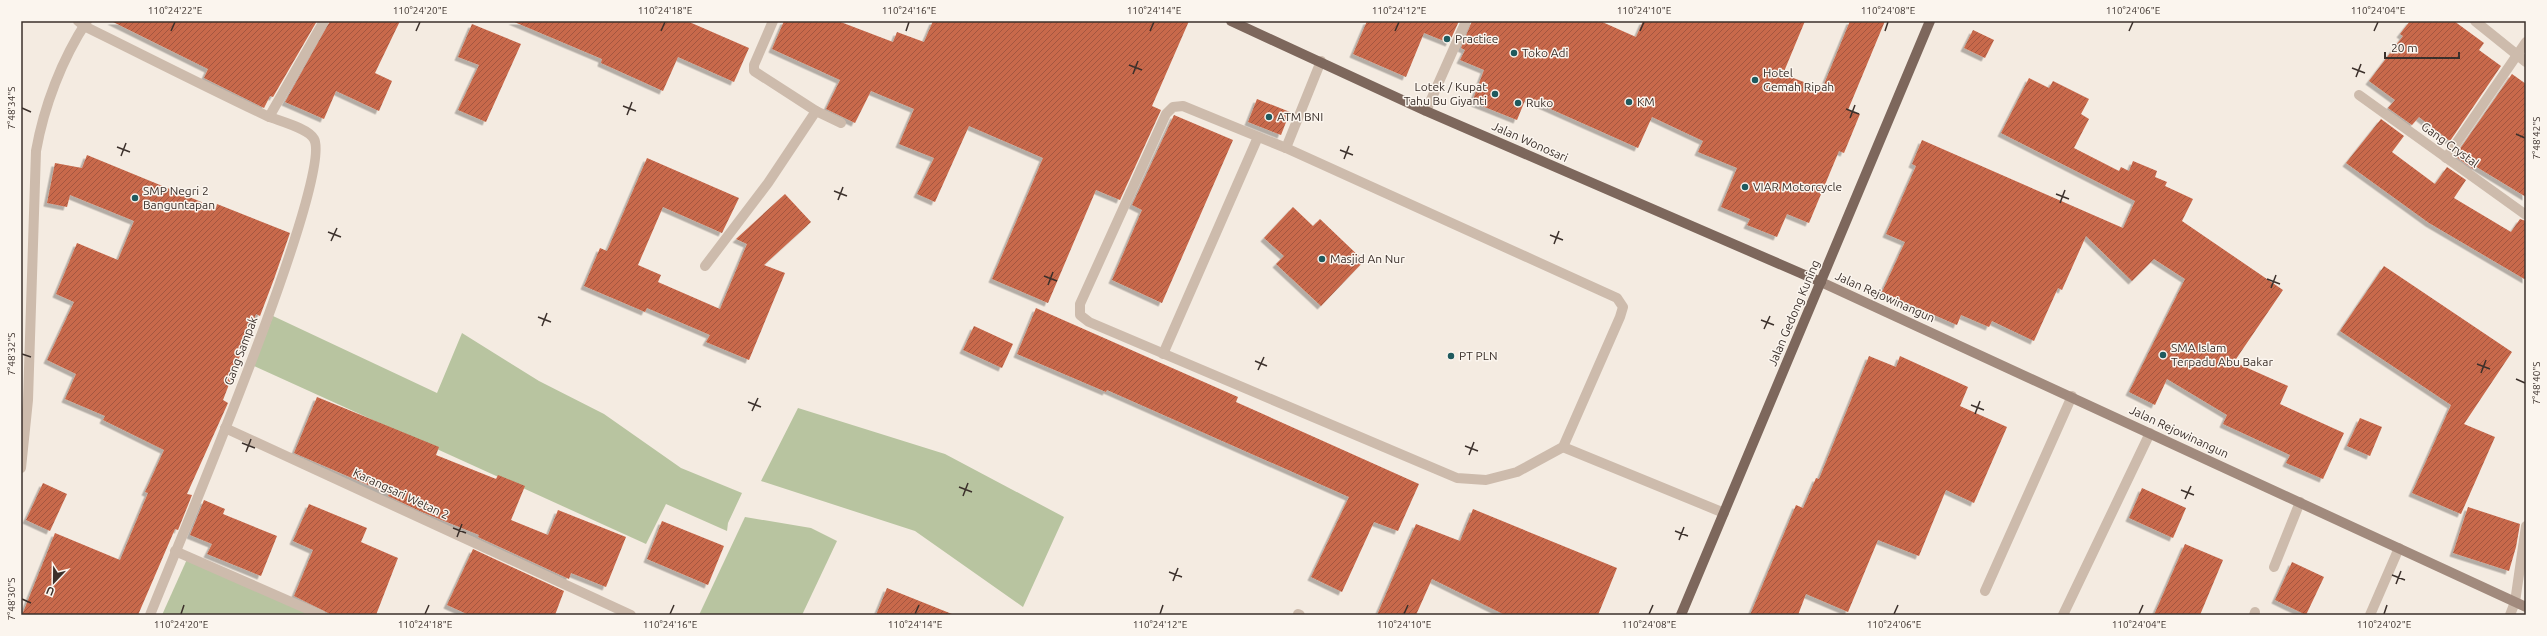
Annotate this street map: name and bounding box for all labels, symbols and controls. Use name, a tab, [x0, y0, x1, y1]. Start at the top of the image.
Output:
text: 110°24'22"E	[148, 5, 203, 16]
text: 110°24'20"E	[393, 5, 448, 16]
text: 110°24'18"E	[638, 5, 693, 16]
text: 110°24'16"E	[882, 5, 937, 16]
text: 110°24'14"E	[1127, 5, 1182, 16]
text: 110°24'12"E	[1372, 5, 1427, 16]
text: 110°24'10"E	[1617, 5, 1672, 16]
text: 110°24'08"E	[1861, 5, 1916, 16]
text: 110°24'06"E	[2106, 5, 2161, 16]
text: 110°24'04"E	[2351, 5, 2406, 16]
place label: Practice	[1455, 32, 1498, 45]
marker: Practice	[1442, 34, 1452, 44]
scale bar	[2385, 34, 2459, 60]
text: 20 m	[2391, 41, 2418, 54]
place label: Toko Adi	[1522, 46, 1569, 59]
marker: Toko Adi	[1509, 48, 1519, 58]
place label: Hotel Gemah Ripah	[1763, 66, 1834, 93]
marker: Hotel Gemah Ripah	[1750, 75, 1760, 85]
place label: Lotek / Kupat Tahu Bu Giyanti	[1404, 80, 1487, 107]
text: 7°48'34"S	[6, 86, 17, 130]
marker: Lotek / Kupat Tahu Bu Giyanti	[1490, 89, 1500, 99]
place label: KM	[1637, 95, 1655, 108]
place label: Ruko	[1526, 96, 1553, 109]
marker: KM	[1624, 97, 1634, 107]
marker: Ruko	[1513, 98, 1523, 108]
place label: ATM BNI	[1277, 110, 1323, 123]
marker: ATM BNI	[1264, 112, 1274, 122]
text: 7°48'42"S	[2531, 116, 2542, 160]
street label: Jalan Wonosari	[1490, 119, 1570, 164]
street label: Gang Crystal	[2419, 119, 2482, 170]
place label: VIAR Motorcycle	[1753, 180, 1842, 193]
marker: VIAR Motorcycle	[1740, 182, 1750, 192]
place label: SMP Negri 2 Banguntapan	[143, 184, 215, 211]
marker: SMP Negri 2 Banguntapan	[130, 193, 140, 203]
place label: Masjid An Nur	[1330, 252, 1405, 265]
marker: Masjid An Nur	[1317, 254, 1327, 264]
street label: Jalan Gedong Kuning	[1765, 258, 1822, 368]
street label: Jalan Rejowinangun	[1833, 269, 1937, 324]
street label: Gang Sampak	[221, 315, 260, 387]
text: 7°48'32"S	[6, 332, 17, 376]
place label: SMA Islam Terpadu Abu Bakar	[2171, 341, 2274, 368]
place label: PT PLN	[1459, 349, 1497, 362]
marker: SMA Islam Terpadu Abu Bakar	[2158, 350, 2168, 360]
marker: PT PLN	[1446, 351, 1456, 361]
text: 7°48'40"S	[2531, 361, 2542, 405]
street label: Jalan Rejowinangun	[2128, 403, 2231, 460]
street label: Karangsari Wetan 2	[351, 466, 451, 521]
north arrow	[34, 562, 74, 602]
text: 7°48'30"S	[6, 577, 17, 621]
text: U	[44, 584, 56, 598]
text: 110°24'20"E	[154, 619, 209, 630]
text: 110°24'18"E	[398, 619, 453, 630]
text: 110°24'16"E	[643, 619, 698, 630]
text: 110°24'14"E	[888, 619, 943, 630]
text: 110°24'12"E	[1133, 619, 1188, 630]
text: 110°24'10"E	[1377, 619, 1432, 630]
text: 110°24'08"E	[1622, 619, 1677, 630]
text: 110°24'06"E	[1867, 619, 1922, 630]
text: 110°24'04"E	[2112, 619, 2167, 630]
text: 110°24'02"E	[2357, 619, 2412, 630]

